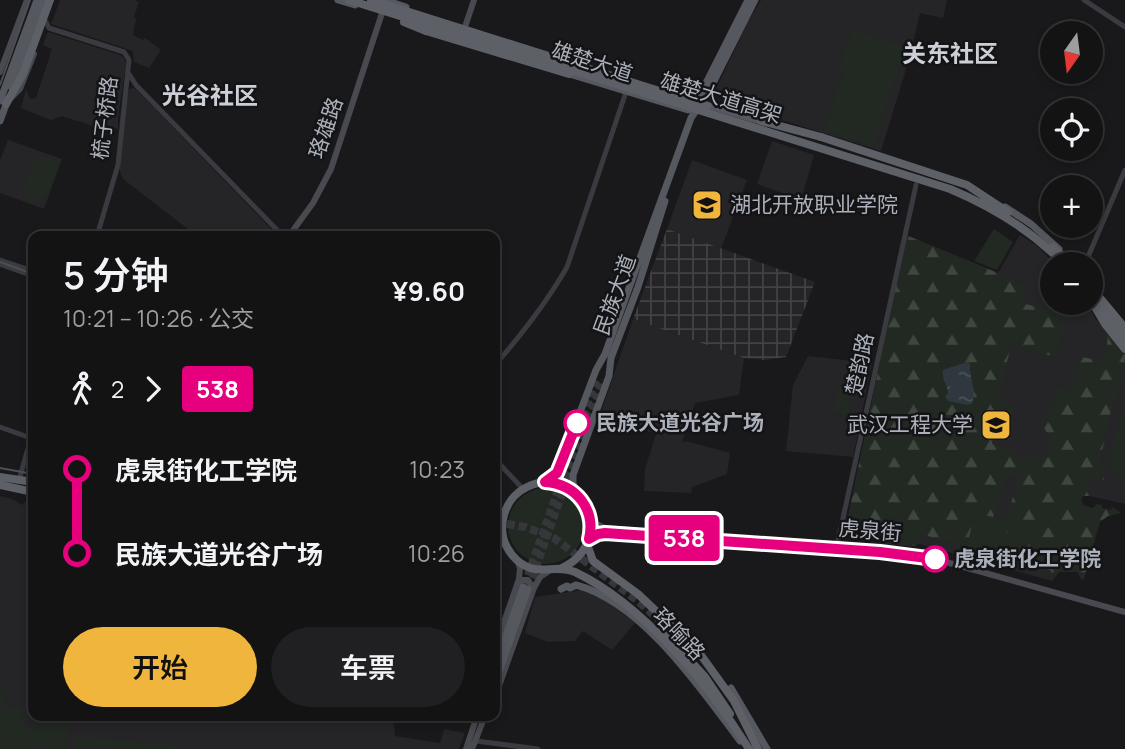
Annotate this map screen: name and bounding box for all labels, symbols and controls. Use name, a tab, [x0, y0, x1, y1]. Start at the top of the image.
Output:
north arrow	[1040, 21, 1102, 84]
map controls	[1040, 21, 1103, 315]
street label: 雄楚大道	[548, 35, 637, 87]
district label: 关东社区	[902, 36, 998, 69]
street label: 雄楚大道高架	[657, 65, 786, 129]
street label: 梳子桥路	[85, 74, 123, 161]
district label: 光谷社区	[162, 78, 258, 111]
street label: 珞雄路	[302, 93, 349, 162]
button: locate	[1040, 98, 1103, 161]
button: +	[1040, 175, 1103, 238]
school or university icon: 湖北开放职业学院	[690, 188, 724, 222]
place label: 湖北开放职业学院	[730, 190, 898, 218]
text: 5 分钟	[63, 248, 169, 300]
street label: 民族大道	[587, 250, 642, 339]
button: −	[1040, 252, 1103, 315]
text: ¥9.60	[392, 273, 465, 309]
text: 10:21 – 10:26 · 公交	[63, 302, 254, 334]
street label: 楚韵路	[839, 330, 879, 398]
icon: walk	[63, 370, 101, 408]
icon: forward	[134, 370, 172, 408]
text: 538	[196, 372, 239, 405]
text: 2	[111, 373, 124, 405]
place label: 民族大道光谷广场	[596, 408, 764, 436]
school or university icon: 武汉工程大学	[979, 408, 1013, 442]
marker: 民族大道光谷广场	[564, 410, 590, 436]
place label: 武汉工程大学	[847, 410, 973, 438]
text: 虎泉街化工学院	[115, 452, 297, 488]
text: 10:23	[409, 453, 465, 485]
street label: 虎泉街	[837, 513, 903, 547]
line badge: 538	[644, 515, 724, 561]
text: 538	[663, 521, 705, 554]
text: 民族大道光谷广场	[115, 536, 323, 572]
text: 10:26	[408, 537, 465, 569]
place label: 虎泉街化工学院	[954, 544, 1101, 572]
marker: 虎泉街化工学院	[922, 546, 948, 572]
street label: 珞喻路	[648, 601, 712, 666]
button: 开始	[63, 627, 257, 707]
button: 车票	[271, 627, 465, 707]

